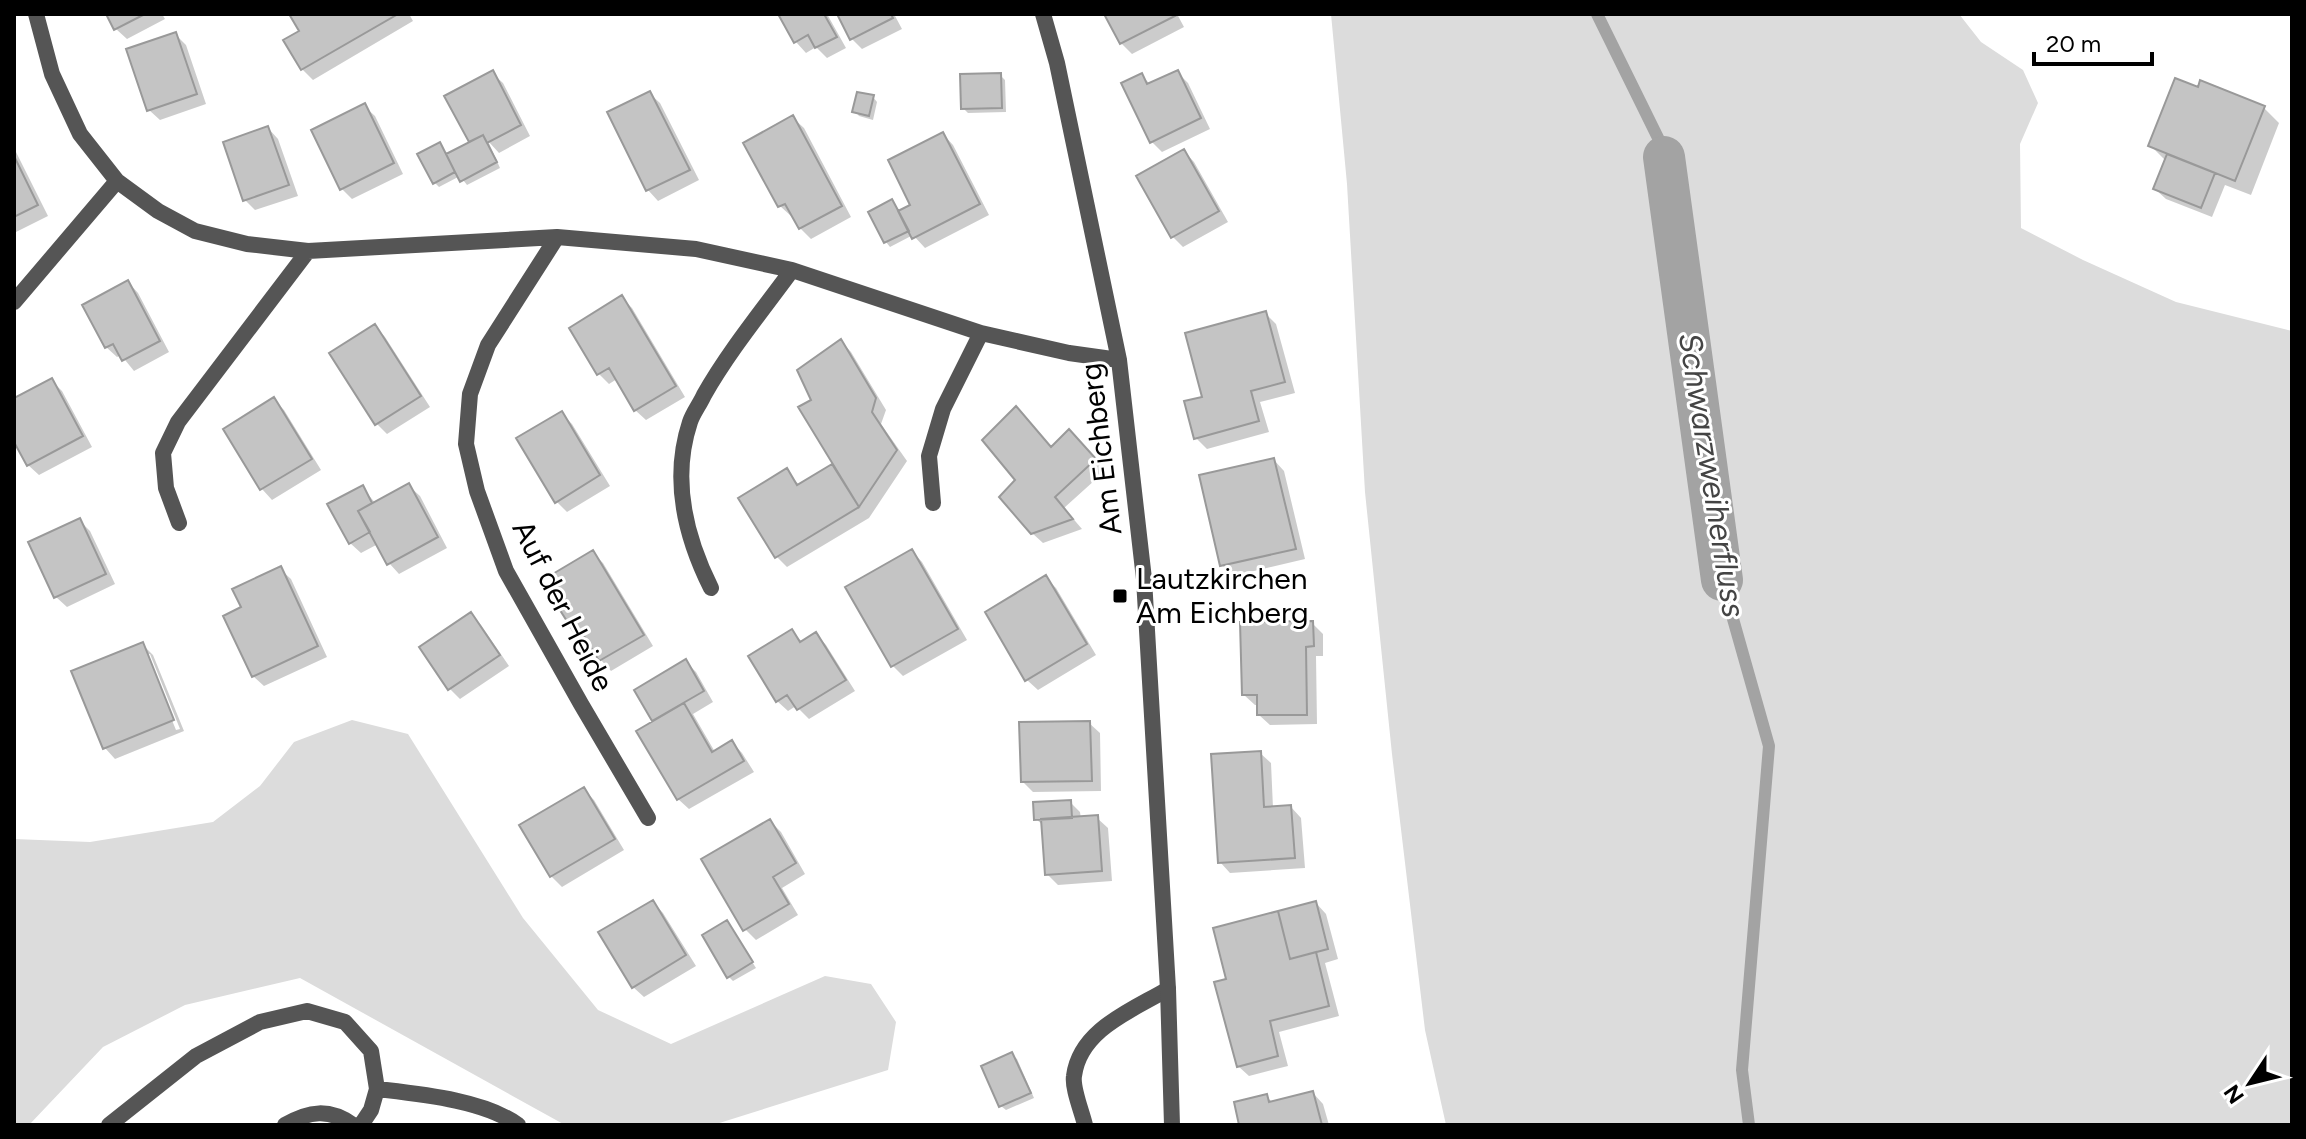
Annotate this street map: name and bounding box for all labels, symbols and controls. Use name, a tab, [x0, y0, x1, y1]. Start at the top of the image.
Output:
scale bar	[2034, 16, 2152, 66]
text: 20 m	[2046, 29, 2101, 58]
water label: Schwarzweiherfluss	[1671, 330, 1753, 620]
street label: Am Eichberg	[1072, 361, 1129, 537]
street label: Auf der Heide	[505, 514, 622, 697]
place label: Lautzkirchen Am Eichberg	[1136, 560, 1309, 631]
marker: Lautzkirchen Am Eichberg	[1111, 587, 1129, 605]
north arrow	[2210, 1043, 2290, 1123]
text: N	[2218, 1079, 2250, 1109]

